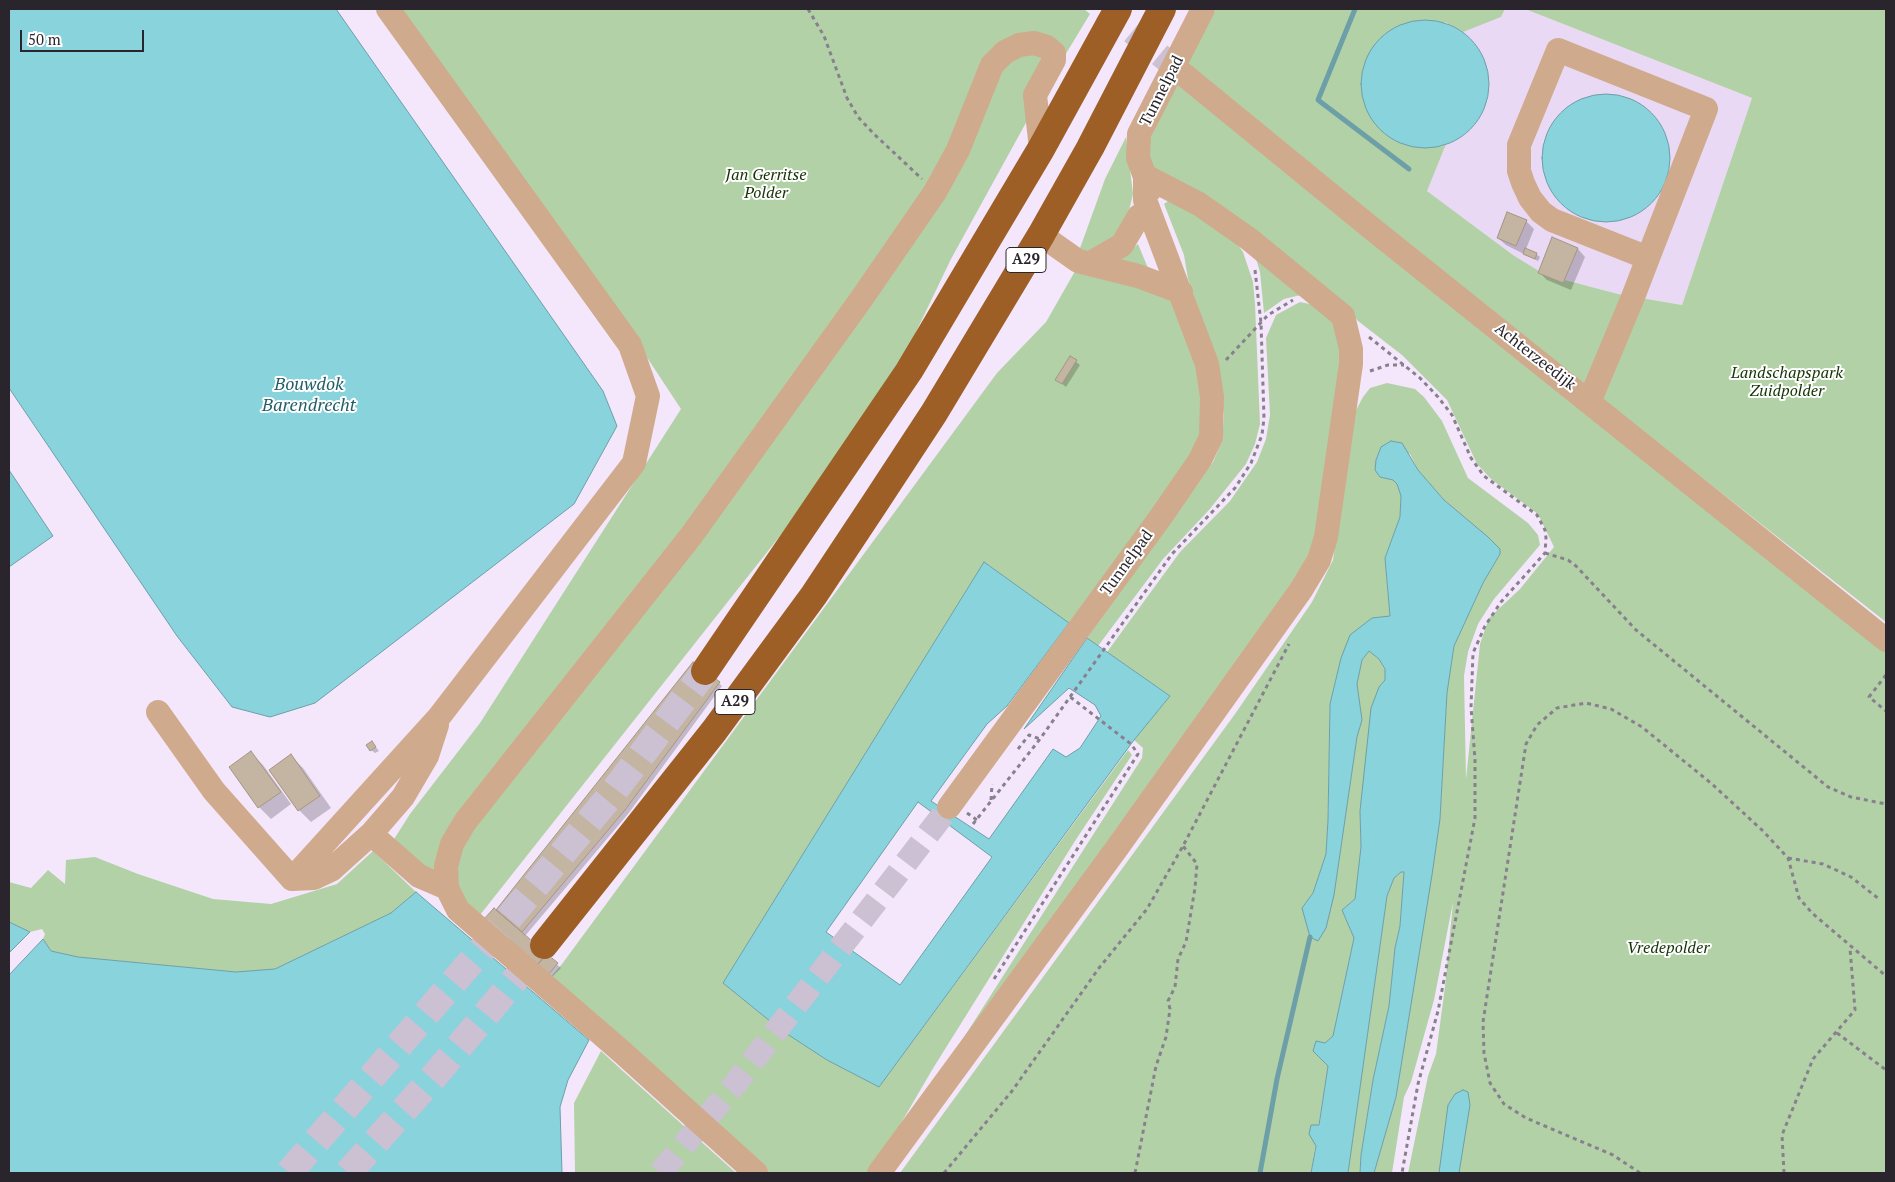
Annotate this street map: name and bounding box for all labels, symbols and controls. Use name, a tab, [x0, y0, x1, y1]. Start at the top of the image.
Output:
scale bar	[22, 20, 146, 52]
text: 50 m	[28, 29, 61, 49]
street label: Tunnelpad	[1136, 53, 1188, 129]
park label: Jan Gerritse Polder	[726, 165, 806, 203]
road number: A29	[1006, 248, 1046, 272]
street label: Achterzeedijk	[1491, 319, 1579, 395]
park label: Landschapspark Zuidpolder	[1731, 363, 1843, 401]
water label: Bouwdok Barendrecht	[262, 374, 356, 416]
street label: Tunnelpad	[1097, 526, 1157, 600]
road number: A29	[715, 690, 755, 714]
park label: Vredepolder	[1627, 938, 1709, 958]

